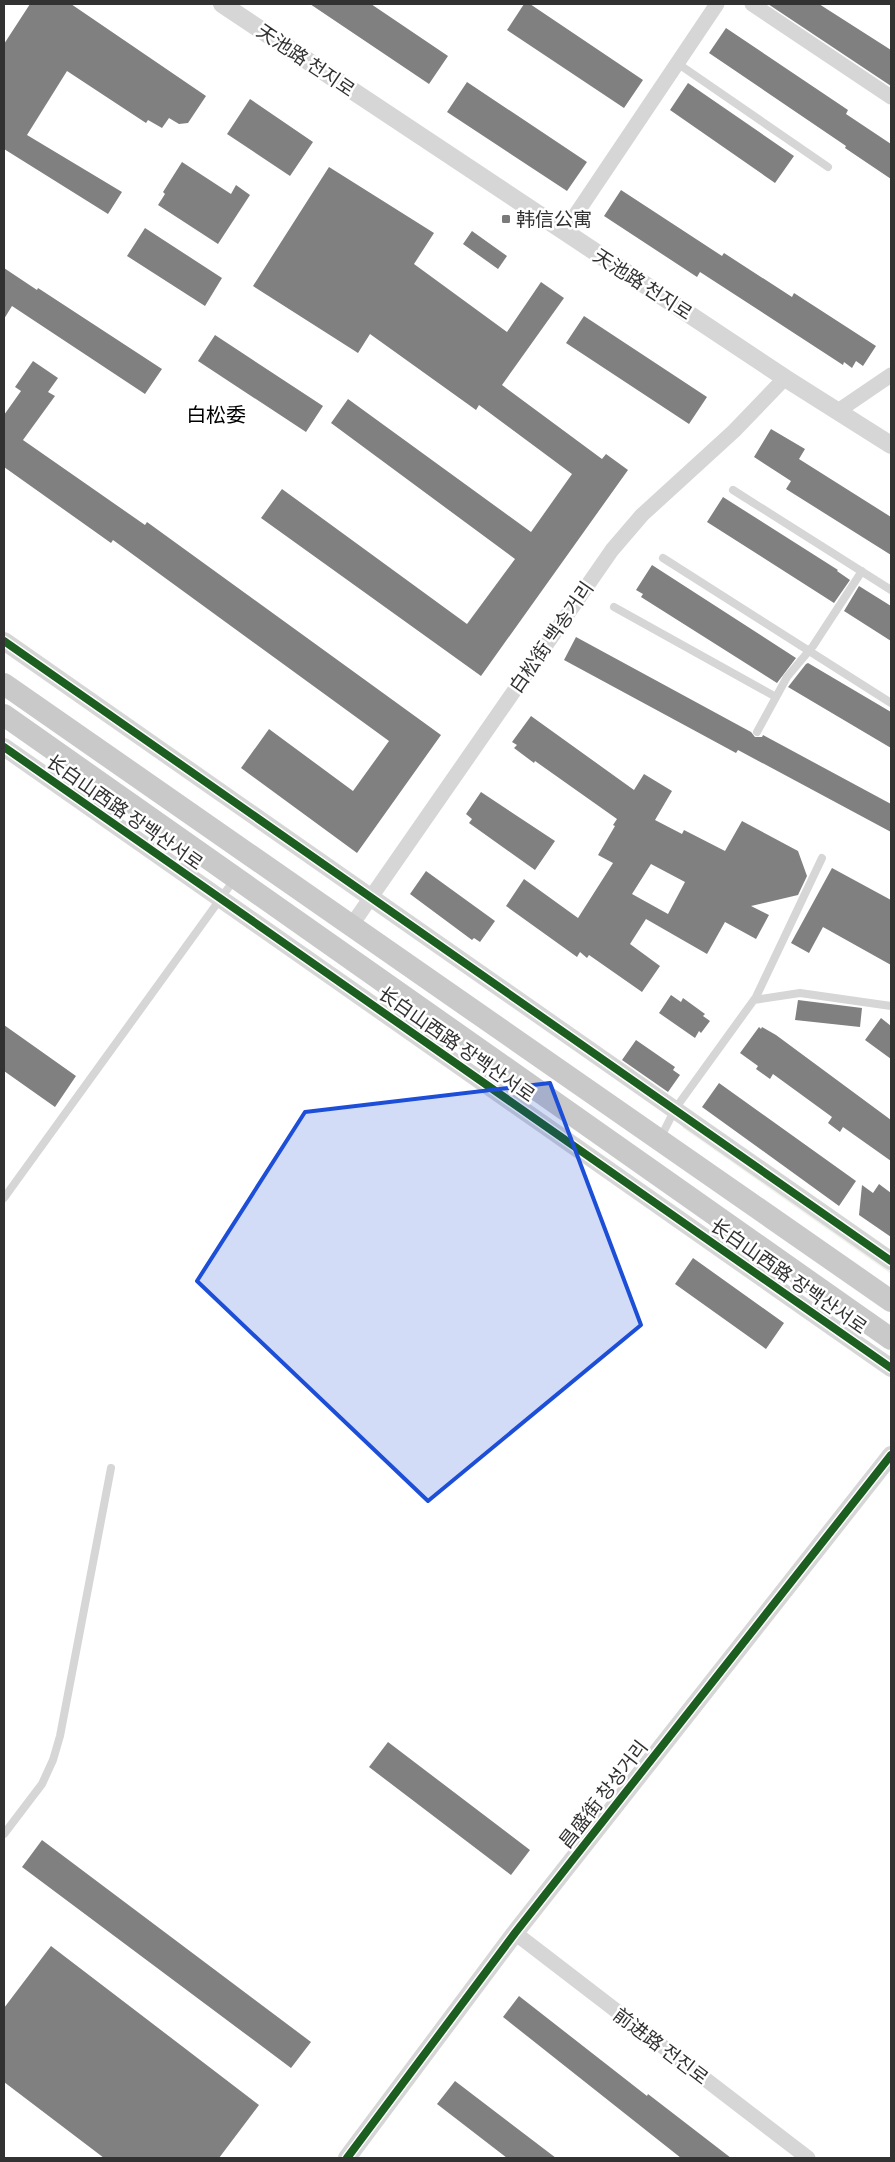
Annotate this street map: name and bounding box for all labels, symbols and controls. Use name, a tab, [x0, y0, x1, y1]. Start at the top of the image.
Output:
street label: 天池路 천지로	[253, 18, 360, 101]
place label: 韩信公寓	[516, 207, 592, 230]
marker: 韩信公寓	[500, 213, 512, 225]
street label: 天池路 천지로	[590, 243, 697, 324]
district label: 白松委	[186, 402, 246, 426]
street label: 白松街 백송거리	[504, 577, 597, 697]
street label: 长白山西路 장백산서로	[42, 749, 208, 874]
street label: 长白山西路 장백산서로	[374, 981, 540, 1106]
street label: 长白山西路 장백산서로	[706, 1213, 872, 1338]
street label: 昌盛街 창성거리	[553, 1735, 652, 1852]
street label: 前进路 전진로	[609, 2002, 713, 2089]

